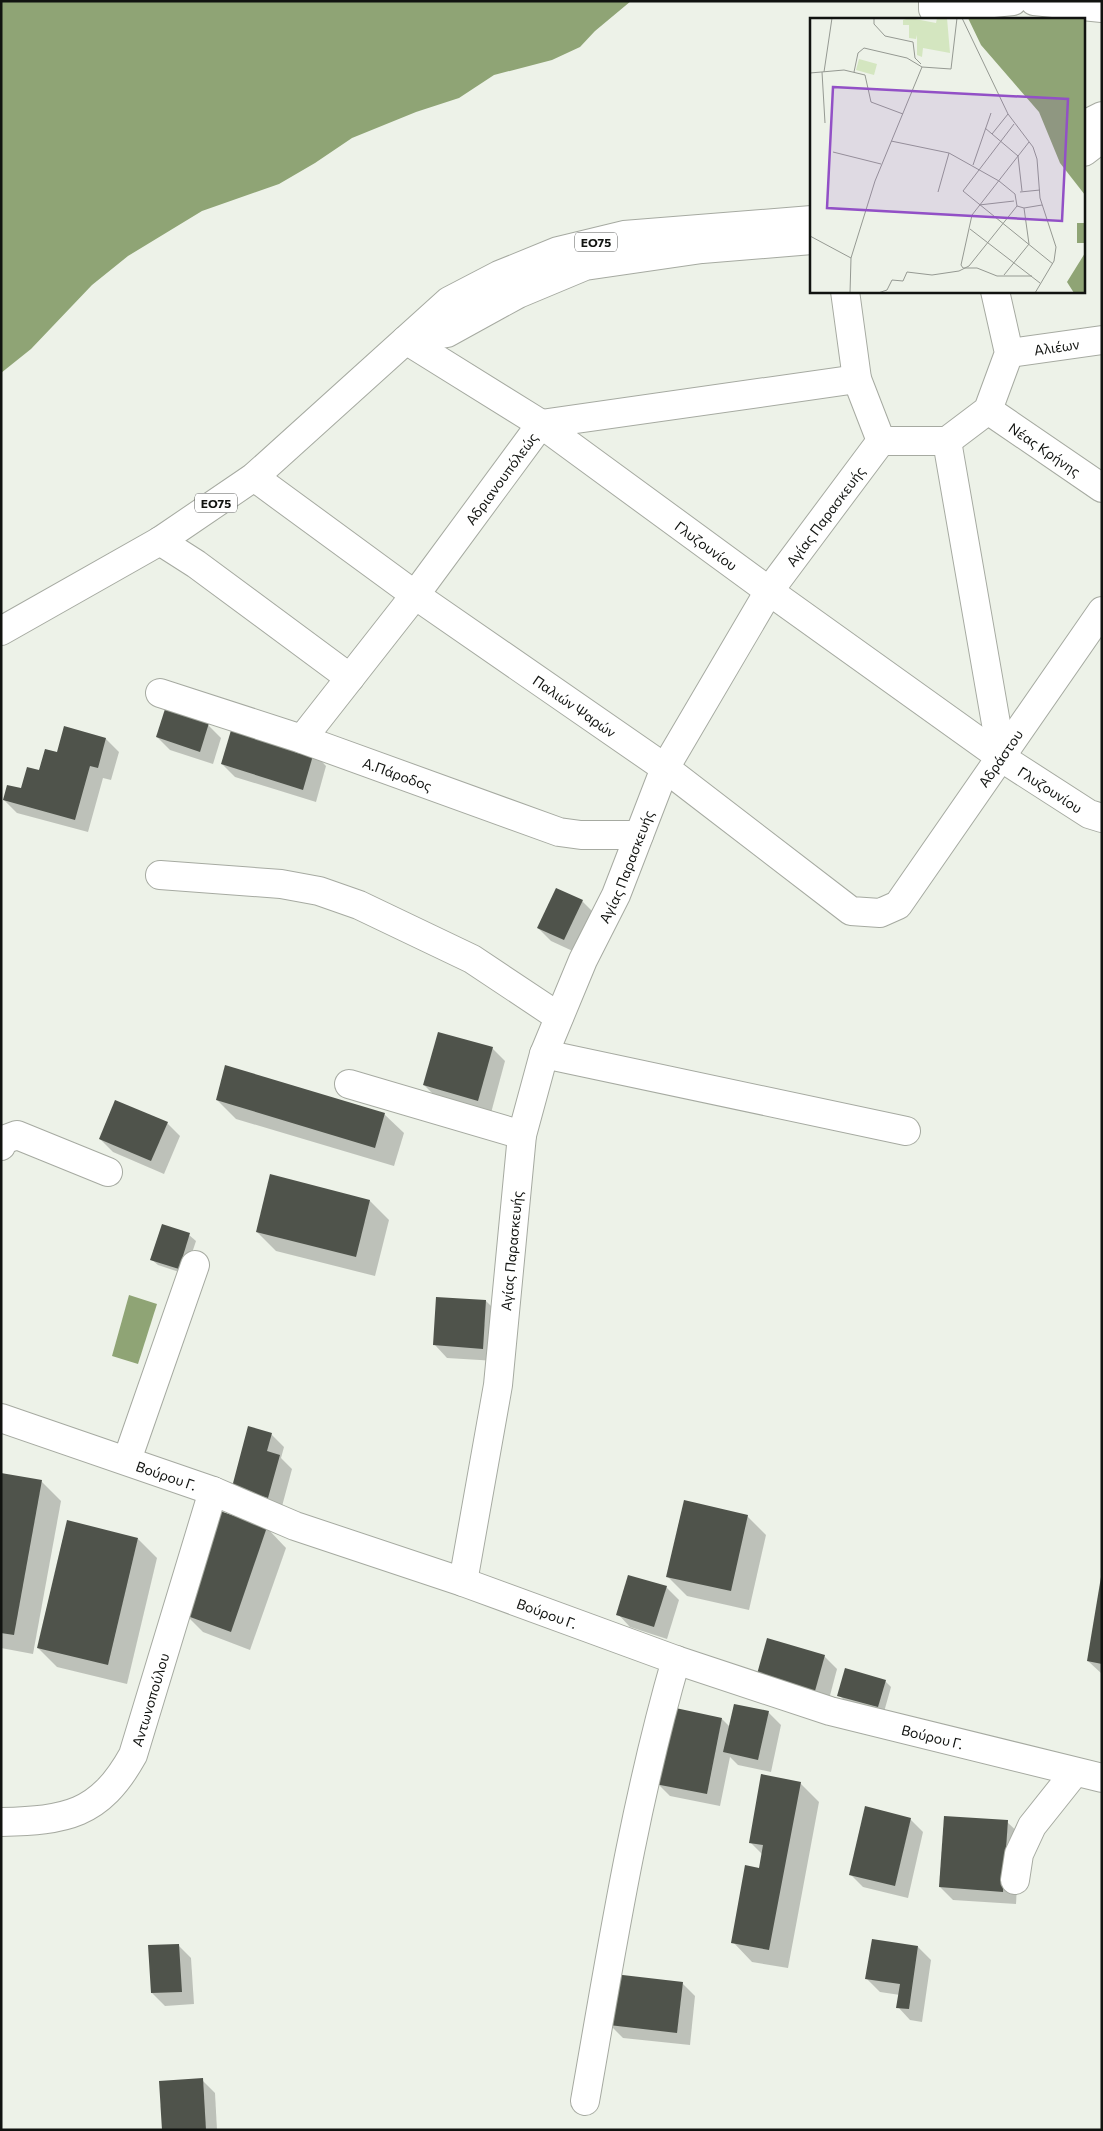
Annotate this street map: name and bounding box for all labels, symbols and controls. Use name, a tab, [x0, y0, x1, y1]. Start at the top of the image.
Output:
inset map	[810, 18, 1086, 292]
road number: ΕΟ75	[575, 232, 617, 252]
street label: Αλιέων	[1033, 335, 1080, 358]
street label: Νέας Κρήνης	[1006, 418, 1084, 479]
street label: Αδριανουπόλεώς	[461, 429, 541, 528]
street label: Αγίας Παρασκευής	[782, 462, 868, 569]
road number: ΕΟ75	[195, 493, 237, 512]
street label: Γλυζουνίου	[672, 517, 741, 574]
street label: Παλιών Ψαρών	[530, 671, 620, 740]
street label: Αδράστου	[974, 726, 1026, 790]
street label: Α.Πάροδος	[361, 753, 435, 794]
street label: Γλυζουνίου	[1015, 762, 1086, 816]
street label: Αγίας Παρασκευής	[595, 808, 657, 926]
street label: Αγίας Παρασκευής	[497, 1190, 525, 1312]
street label: Βούρου Γ.	[134, 1457, 199, 1493]
street label: Βούρου Γ.	[515, 1594, 579, 1632]
street label: Αντωνοπούλου	[128, 1651, 172, 1748]
street label: Βούρου Γ.	[900, 1720, 965, 1752]

